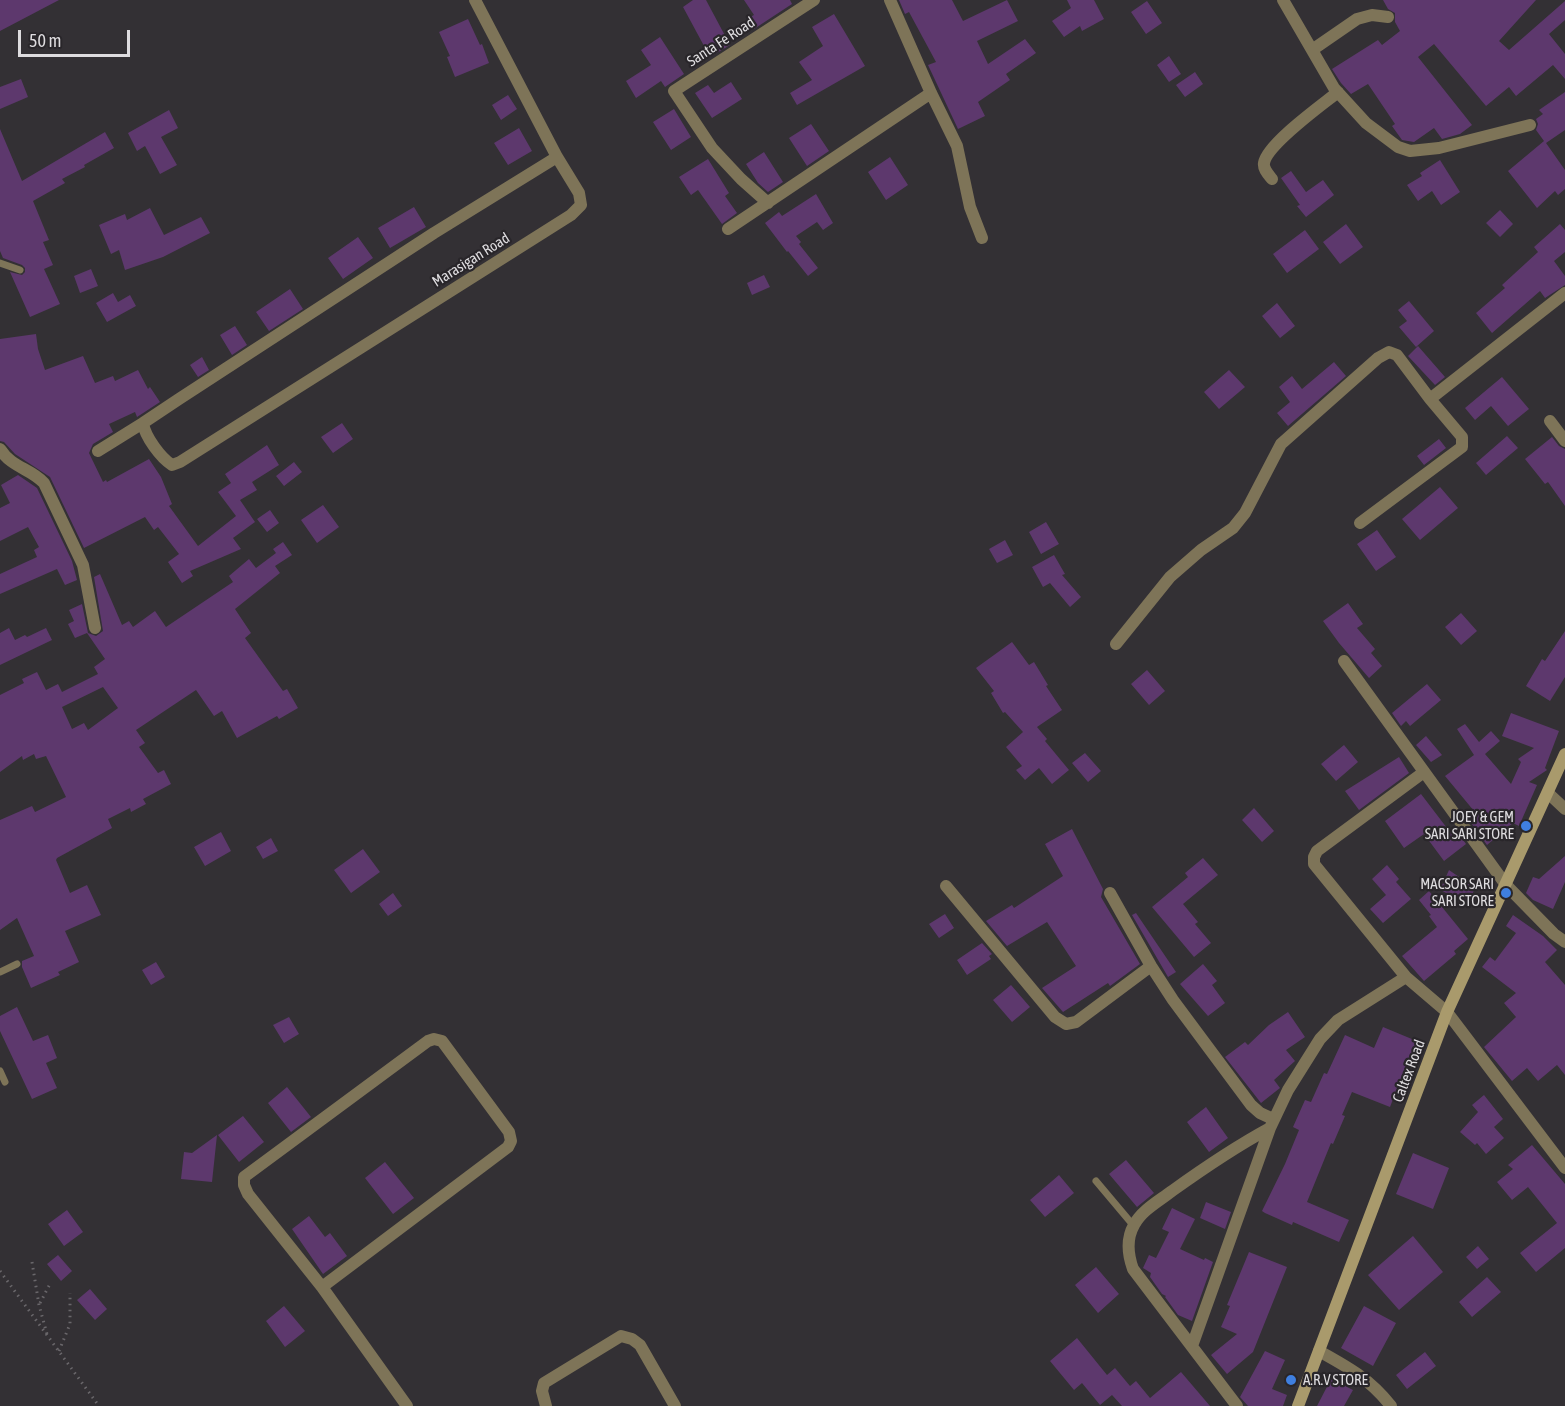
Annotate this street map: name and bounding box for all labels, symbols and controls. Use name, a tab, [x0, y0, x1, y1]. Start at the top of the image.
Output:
street label: Santa Fe Road	[684, 13, 758, 71]
scale bar	[21, 18, 134, 56]
text: 50 m	[29, 30, 61, 51]
street label: Marasigan Road	[429, 229, 513, 291]
place label: JOEY & GEM SARI SARI STORE	[1425, 808, 1514, 843]
marker: JOEY & GEM SARI SARI STORE	[1519, 819, 1533, 833]
place label: MACSOR SARI SARI STORE	[1420, 875, 1494, 910]
marker: MACSOR SARI SARI STORE	[1499, 886, 1513, 900]
street label: Caltex Road	[1389, 1037, 1429, 1105]
place label: A.R.V STORE	[1303, 1371, 1368, 1389]
marker: A.R.V STORE	[1284, 1373, 1298, 1387]

